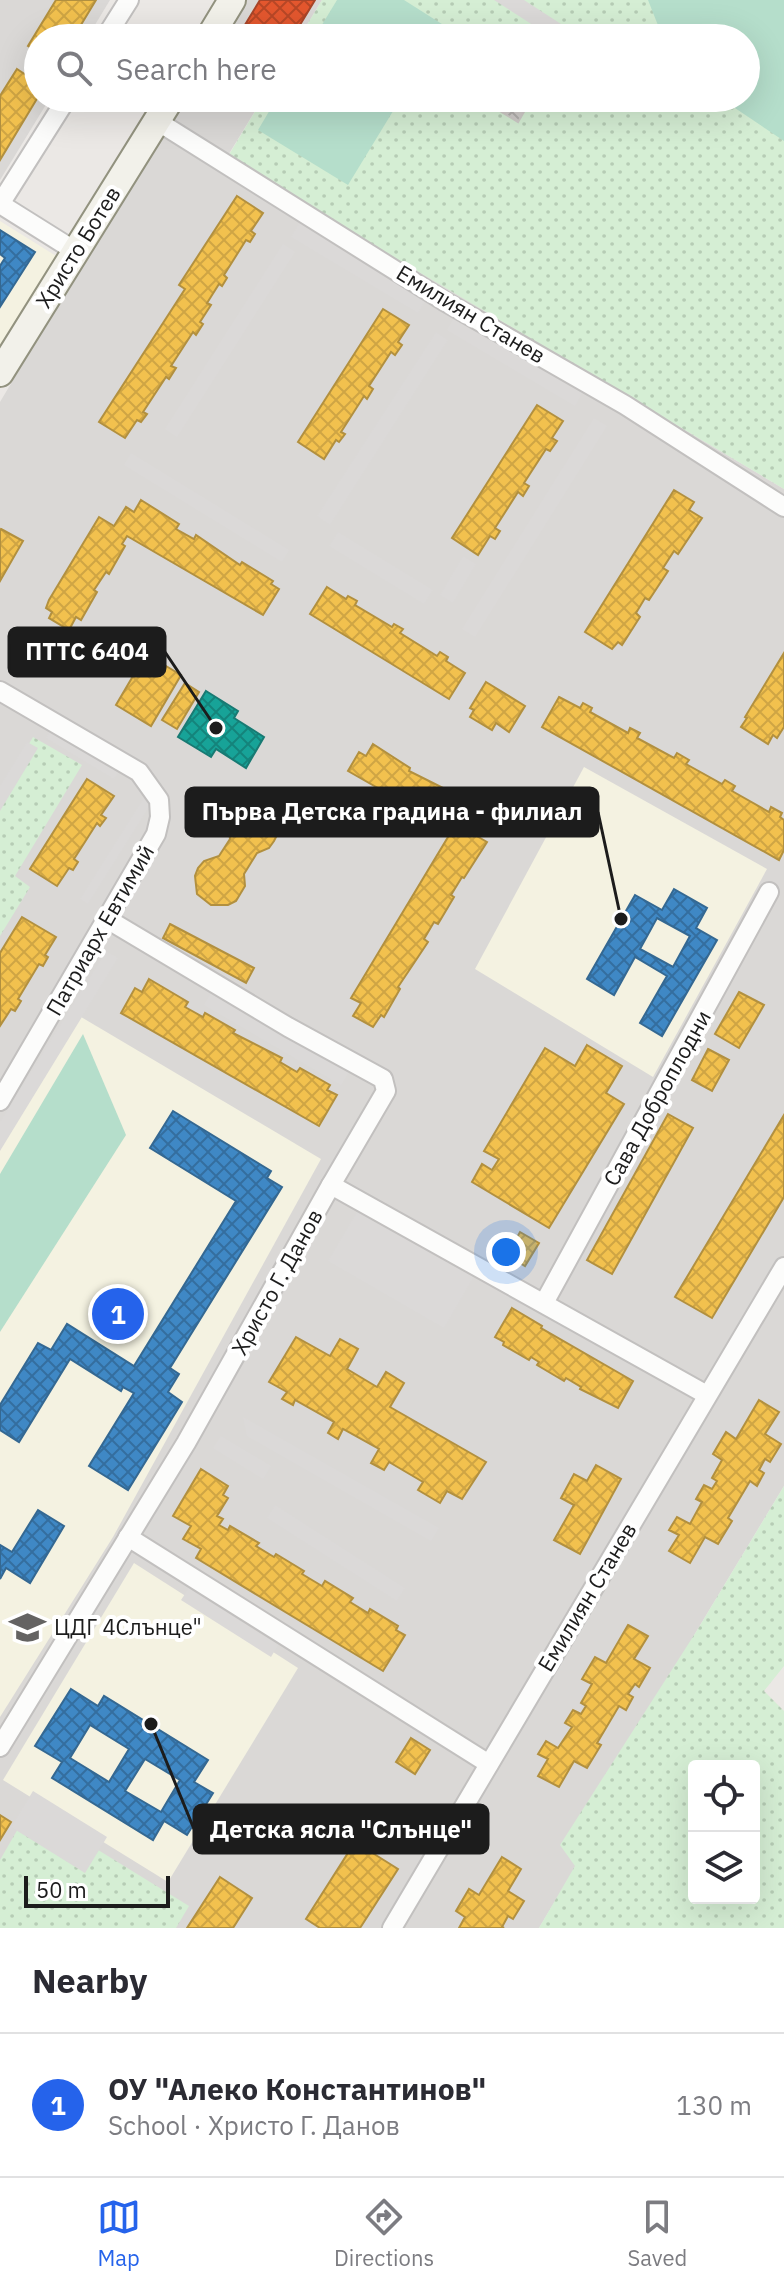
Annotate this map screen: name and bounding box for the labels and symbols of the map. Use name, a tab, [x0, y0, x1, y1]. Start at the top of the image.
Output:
street label: Христо Ботев	[29, 180, 127, 313]
street label: Емилиян Станев	[391, 258, 551, 370]
callout: ПТТС 6404	[9, 628, 165, 676]
text: ПТТС 6404	[25, 635, 149, 667]
callout: Първа Детска градина - филиал	[186, 788, 598, 836]
text: Първа Детска градина - филиал	[202, 795, 582, 827]
street label: Патриарх Евтимий	[39, 839, 160, 1020]
street label: Сава Доброплодни	[596, 1005, 717, 1191]
street label: Христо Г. Данов	[224, 1204, 329, 1360]
your location	[486, 1232, 526, 1272]
pin: 1	[92, 1284, 144, 1344]
street label: Емилиян Станев	[531, 1517, 643, 1677]
school or university icon: ЦДГ 4Слънце"	[9, 1608, 47, 1646]
place label: ЦДГ 4Слънце"	[54, 1612, 202, 1641]
callout: Детска ясла "Слънце"	[194, 1805, 488, 1853]
text: Детска ясла "Слънце"	[210, 1813, 472, 1845]
scale bar	[24, 1872, 170, 1908]

